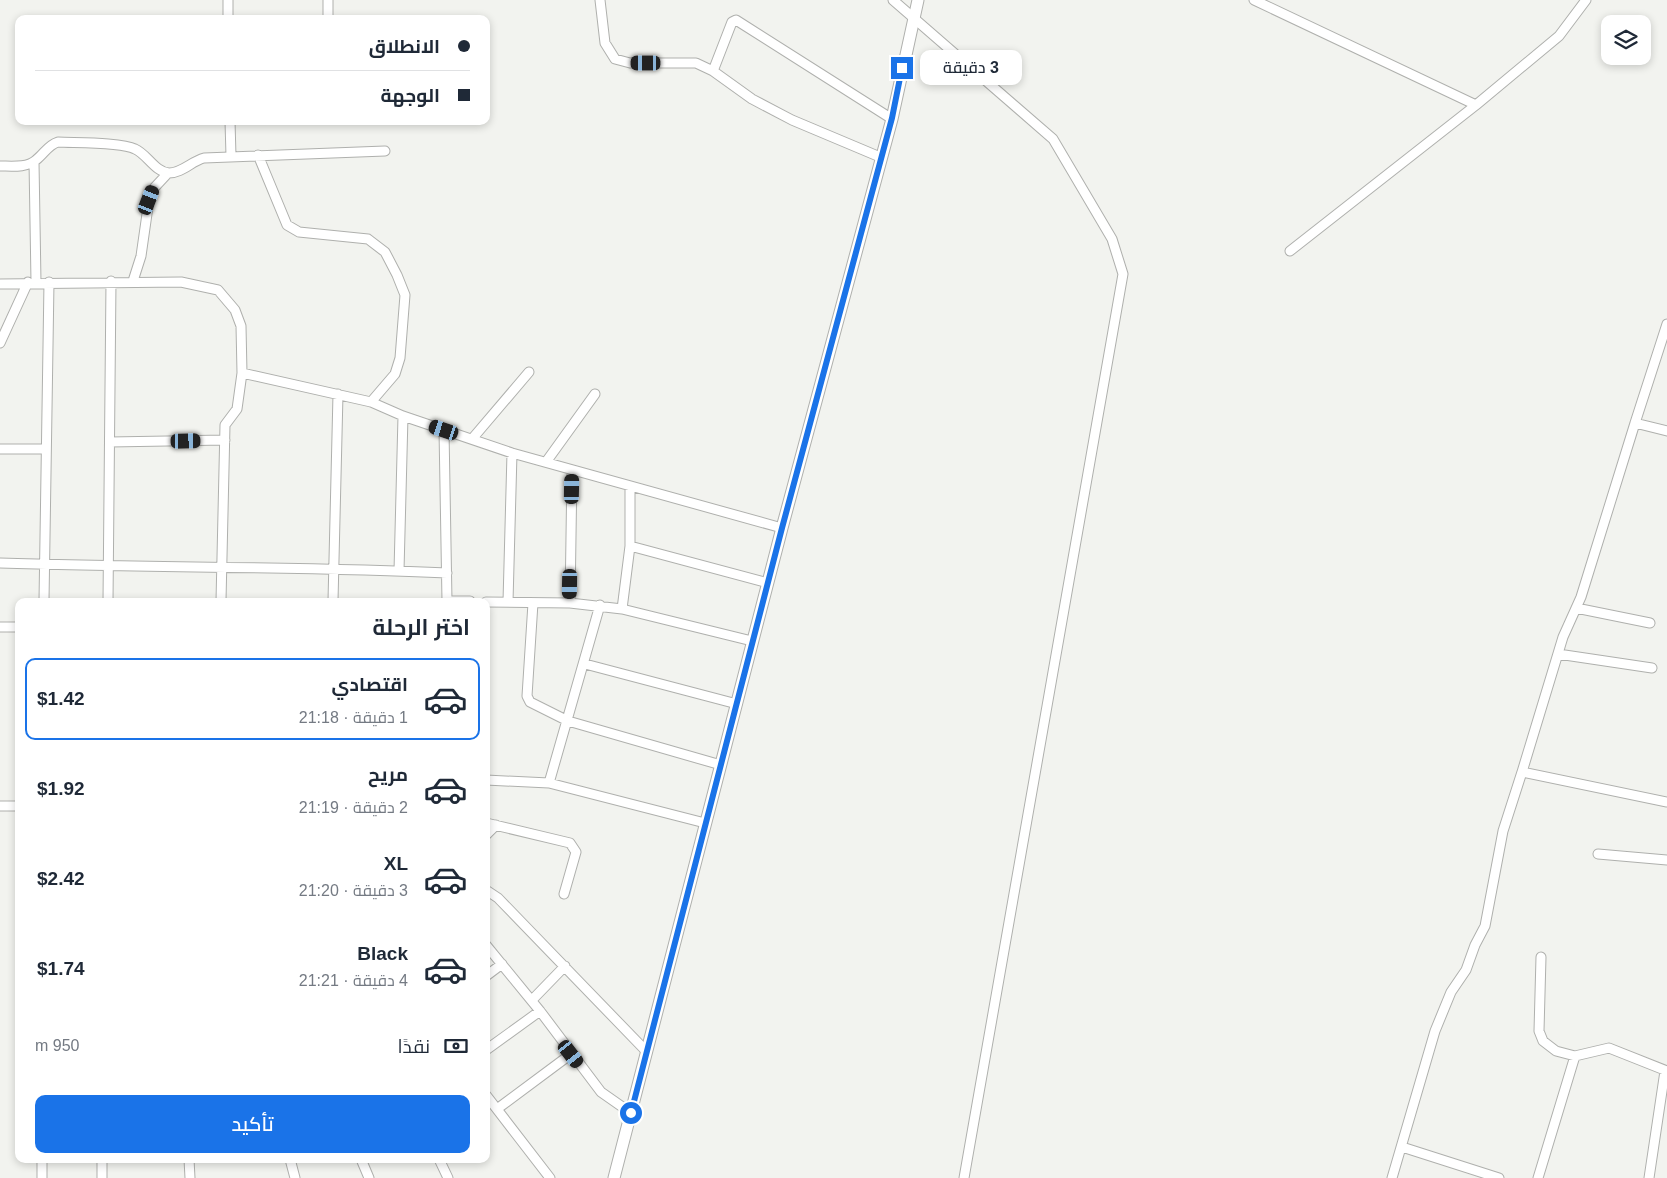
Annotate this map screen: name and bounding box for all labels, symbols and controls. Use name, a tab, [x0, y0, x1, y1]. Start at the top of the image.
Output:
map controls	[1601, 15, 1651, 65]
button: layers	[1601, 15, 1651, 65]
text: الانطلاق	[369, 36, 440, 57]
callout: 3 دقيقة	[920, 50, 1022, 86]
car	[631, 56, 661, 71]
route end	[891, 57, 913, 79]
text: 3 دقيقة	[943, 59, 999, 76]
text: الوجهة	[380, 85, 440, 106]
car	[136, 183, 161, 217]
car	[427, 418, 460, 442]
car	[170, 433, 201, 449]
car	[564, 474, 579, 504]
car	[562, 569, 577, 599]
text: اختر الرحلة	[372, 615, 470, 640]
text: اقتصادي	[332, 674, 408, 695]
icon: car	[423, 677, 468, 722]
text: $1.42	[37, 688, 85, 709]
text: 1 دقيقة · 21:18	[299, 709, 408, 726]
text: مريح	[368, 764, 408, 785]
icon: car	[423, 767, 468, 812]
text: $1.92	[37, 778, 85, 799]
text: 2 دقيقة · 21:19	[299, 799, 408, 816]
text: XL	[384, 853, 408, 874]
icon: car	[423, 857, 468, 902]
text: $2.42	[37, 868, 85, 889]
text: 3 دقيقة · 21:20	[299, 882, 408, 899]
text: Black	[357, 943, 408, 964]
icon: car	[423, 947, 468, 992]
text: $1.74	[37, 958, 85, 979]
text: 4 دقيقة · 21:21	[299, 972, 408, 989]
icon: cash	[442, 1032, 470, 1060]
text: نقدًا	[398, 1036, 430, 1057]
text: 950 m	[35, 1037, 79, 1054]
car	[555, 1038, 586, 1070]
button: تأكيد	[35, 1095, 470, 1153]
route start	[620, 1102, 642, 1124]

